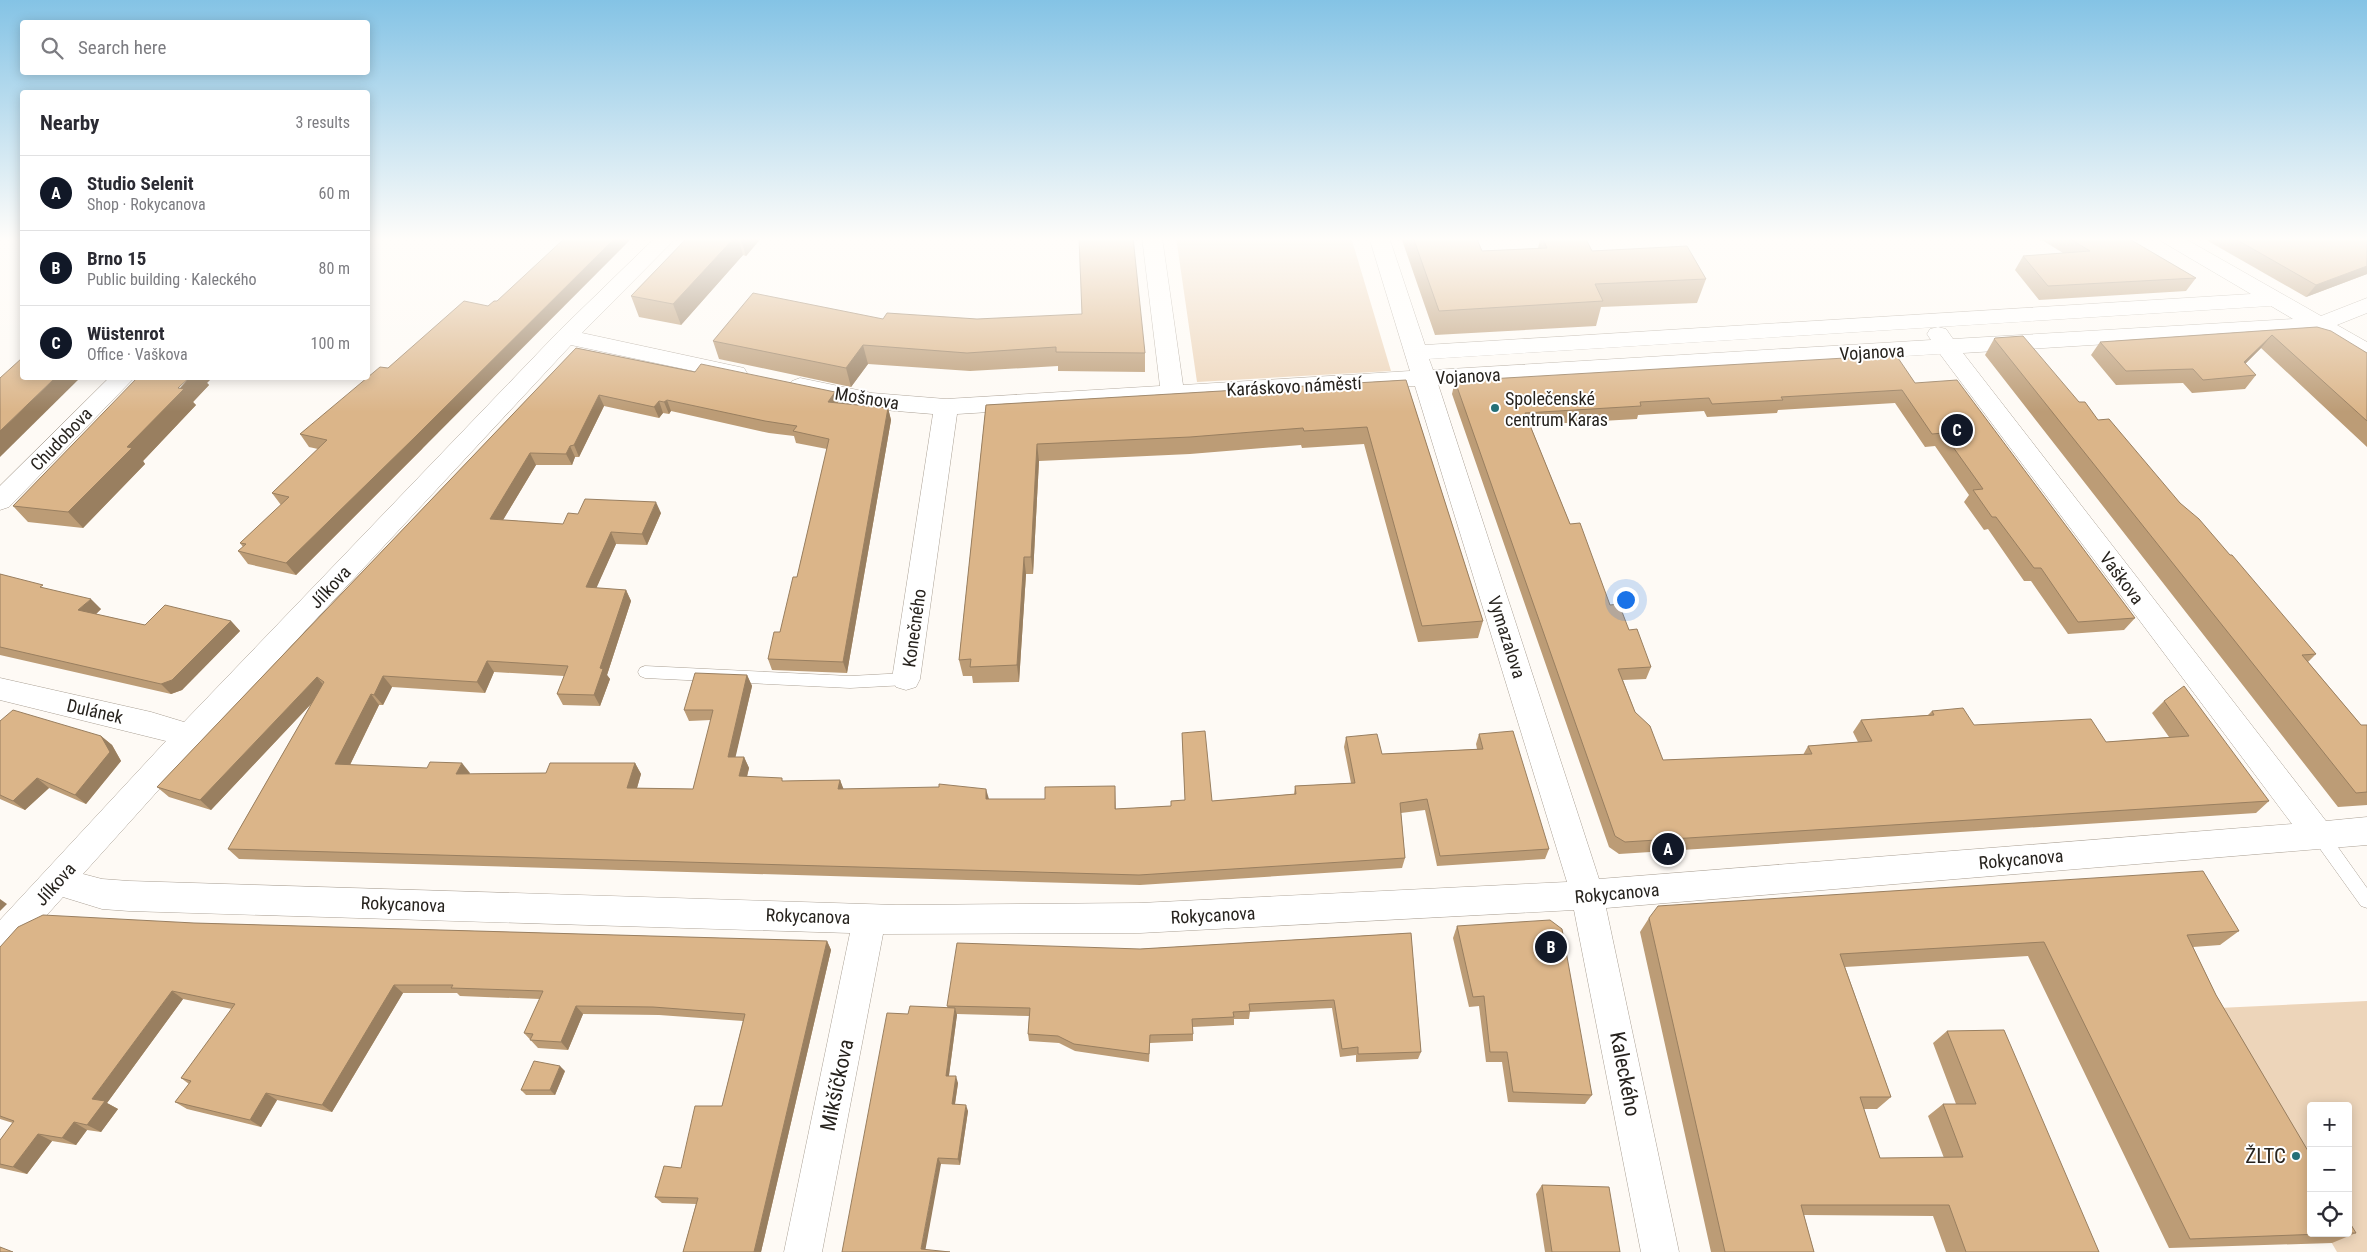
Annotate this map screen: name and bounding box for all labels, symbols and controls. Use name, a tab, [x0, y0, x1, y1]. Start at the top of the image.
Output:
search box	[20, 20, 370, 75]
icon: search	[38, 34, 66, 62]
text: Search here	[78, 36, 166, 59]
text: Nearby	[40, 111, 99, 135]
text: 3 results	[295, 113, 350, 132]
text: Studio Selenit	[87, 172, 194, 195]
text: A	[51, 184, 61, 203]
text: 60 m	[318, 184, 350, 203]
text: Shop · Rokycanova	[87, 195, 206, 214]
text: Brno 15	[87, 247, 146, 270]
text: B	[52, 259, 60, 278]
text: 80 m	[318, 259, 350, 278]
text: Public building · Kaleckého	[87, 270, 257, 289]
text: Wüstenrot	[87, 322, 165, 345]
text: C	[51, 334, 61, 353]
text: 100 m	[311, 334, 350, 353]
street label: Vojanova	[1839, 340, 1905, 364]
text: Office · Vaškova	[87, 345, 188, 364]
street label: Vojanova	[1435, 364, 1501, 388]
street label: Karáskovo náměstí	[1226, 372, 1363, 400]
street label: Mošnova	[833, 383, 901, 413]
place label: Společenské centrum Karas	[1505, 388, 1608, 430]
marker: Společenské centrum Karas	[1489, 402, 1501, 414]
street label: Chudobova	[26, 403, 96, 475]
pin: C	[1941, 411, 1973, 449]
street label: Vaškova	[2096, 548, 2148, 608]
street label: Jílkova	[305, 561, 355, 613]
street label: Konečného	[898, 587, 930, 669]
your location	[1613, 587, 1639, 613]
street label: Vymazalova	[1484, 593, 1530, 681]
street label: Dulánek	[65, 694, 125, 728]
pin: A	[1652, 830, 1684, 868]
street label: Rokycanova	[1978, 845, 2064, 873]
street label: Jílkova	[30, 858, 80, 910]
street label: Rokycanova	[1574, 879, 1660, 907]
street label: Rokycanova	[360, 892, 446, 916]
street label: Rokycanova	[1170, 902, 1256, 928]
street label: Rokycanova	[765, 904, 851, 928]
pin: B	[1535, 928, 1567, 966]
street label: Kaleckého	[1605, 1030, 1645, 1118]
street label: Mikšíčkova	[816, 1037, 858, 1133]
map controls	[2307, 1102, 2352, 1237]
button: +	[2307, 1102, 2352, 1147]
place label: ŽLTC	[2245, 1144, 2286, 1168]
button: −	[2307, 1147, 2352, 1192]
marker: ŽLTC	[2290, 1150, 2302, 1162]
button: locate	[2307, 1192, 2352, 1237]

